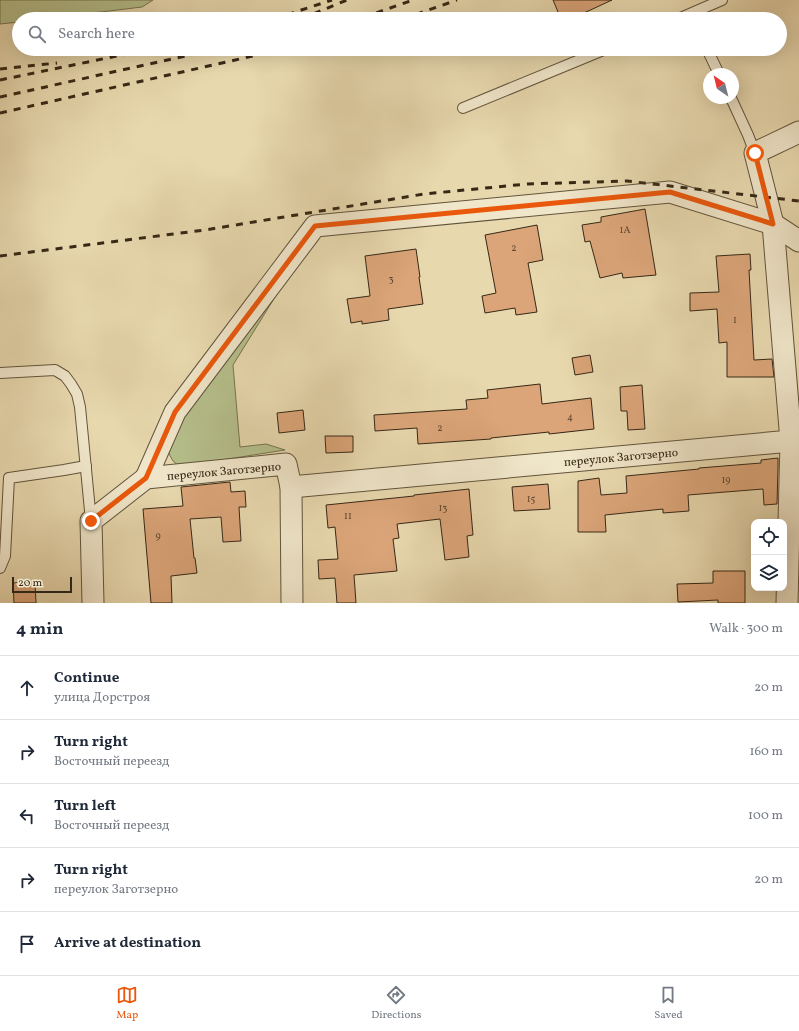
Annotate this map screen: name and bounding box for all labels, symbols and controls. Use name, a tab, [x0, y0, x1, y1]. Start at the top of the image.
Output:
search box	[12, 12, 787, 56]
icon: search	[26, 23, 48, 45]
text: Search here	[58, 24, 135, 45]
north arrow	[703, 68, 739, 104]
route start	[746, 144, 764, 162]
house number: 1А	[620, 223, 630, 237]
house number: 2	[511, 241, 517, 255]
house number: 3	[388, 272, 394, 286]
house number: 1	[733, 313, 737, 327]
house number: 4	[567, 410, 573, 424]
house number: 2	[437, 421, 443, 435]
street label: переулок Заготзерно	[563, 445, 679, 471]
street label: переулок Заготзерно	[166, 459, 282, 485]
house number: 19	[721, 473, 731, 487]
house number: 15	[527, 492, 536, 506]
house number: 13	[438, 501, 448, 515]
house number: 11	[344, 509, 352, 523]
route end	[82, 512, 100, 530]
map controls	[751, 519, 787, 591]
button: locate	[751, 519, 787, 555]
house number: 9	[155, 529, 161, 543]
button: layers	[751, 555, 787, 591]
scale bar	[12, 575, 72, 594]
text: 20 m	[18, 576, 42, 591]
text: 4 min	[16, 618, 63, 641]
text: Walk · 300 m	[709, 620, 783, 638]
text: Continue	[54, 668, 119, 689]
icon: ahead	[16, 677, 38, 699]
text: 20 m	[754, 679, 783, 697]
text: улица Дорстроя	[54, 689, 150, 707]
text: Turn right	[54, 732, 128, 753]
icon: right	[16, 741, 38, 763]
text: 160 m	[749, 743, 783, 761]
text: Восточный переезд	[54, 753, 169, 771]
text: Turn left	[54, 796, 116, 817]
icon: left	[16, 805, 38, 827]
text: 100 m	[748, 807, 783, 825]
text: Восточный переезд	[54, 817, 169, 835]
text: Turn right	[54, 860, 128, 881]
icon: right	[16, 869, 38, 891]
text: 20 m	[754, 871, 783, 889]
text: переулок Заготзерно	[54, 881, 178, 899]
icon: arrive	[16, 933, 38, 955]
text: Arrive at destination	[54, 933, 201, 954]
tab: Map	[116, 984, 138, 1023]
tab: Directions	[371, 984, 422, 1023]
tab: Saved	[654, 984, 683, 1023]

